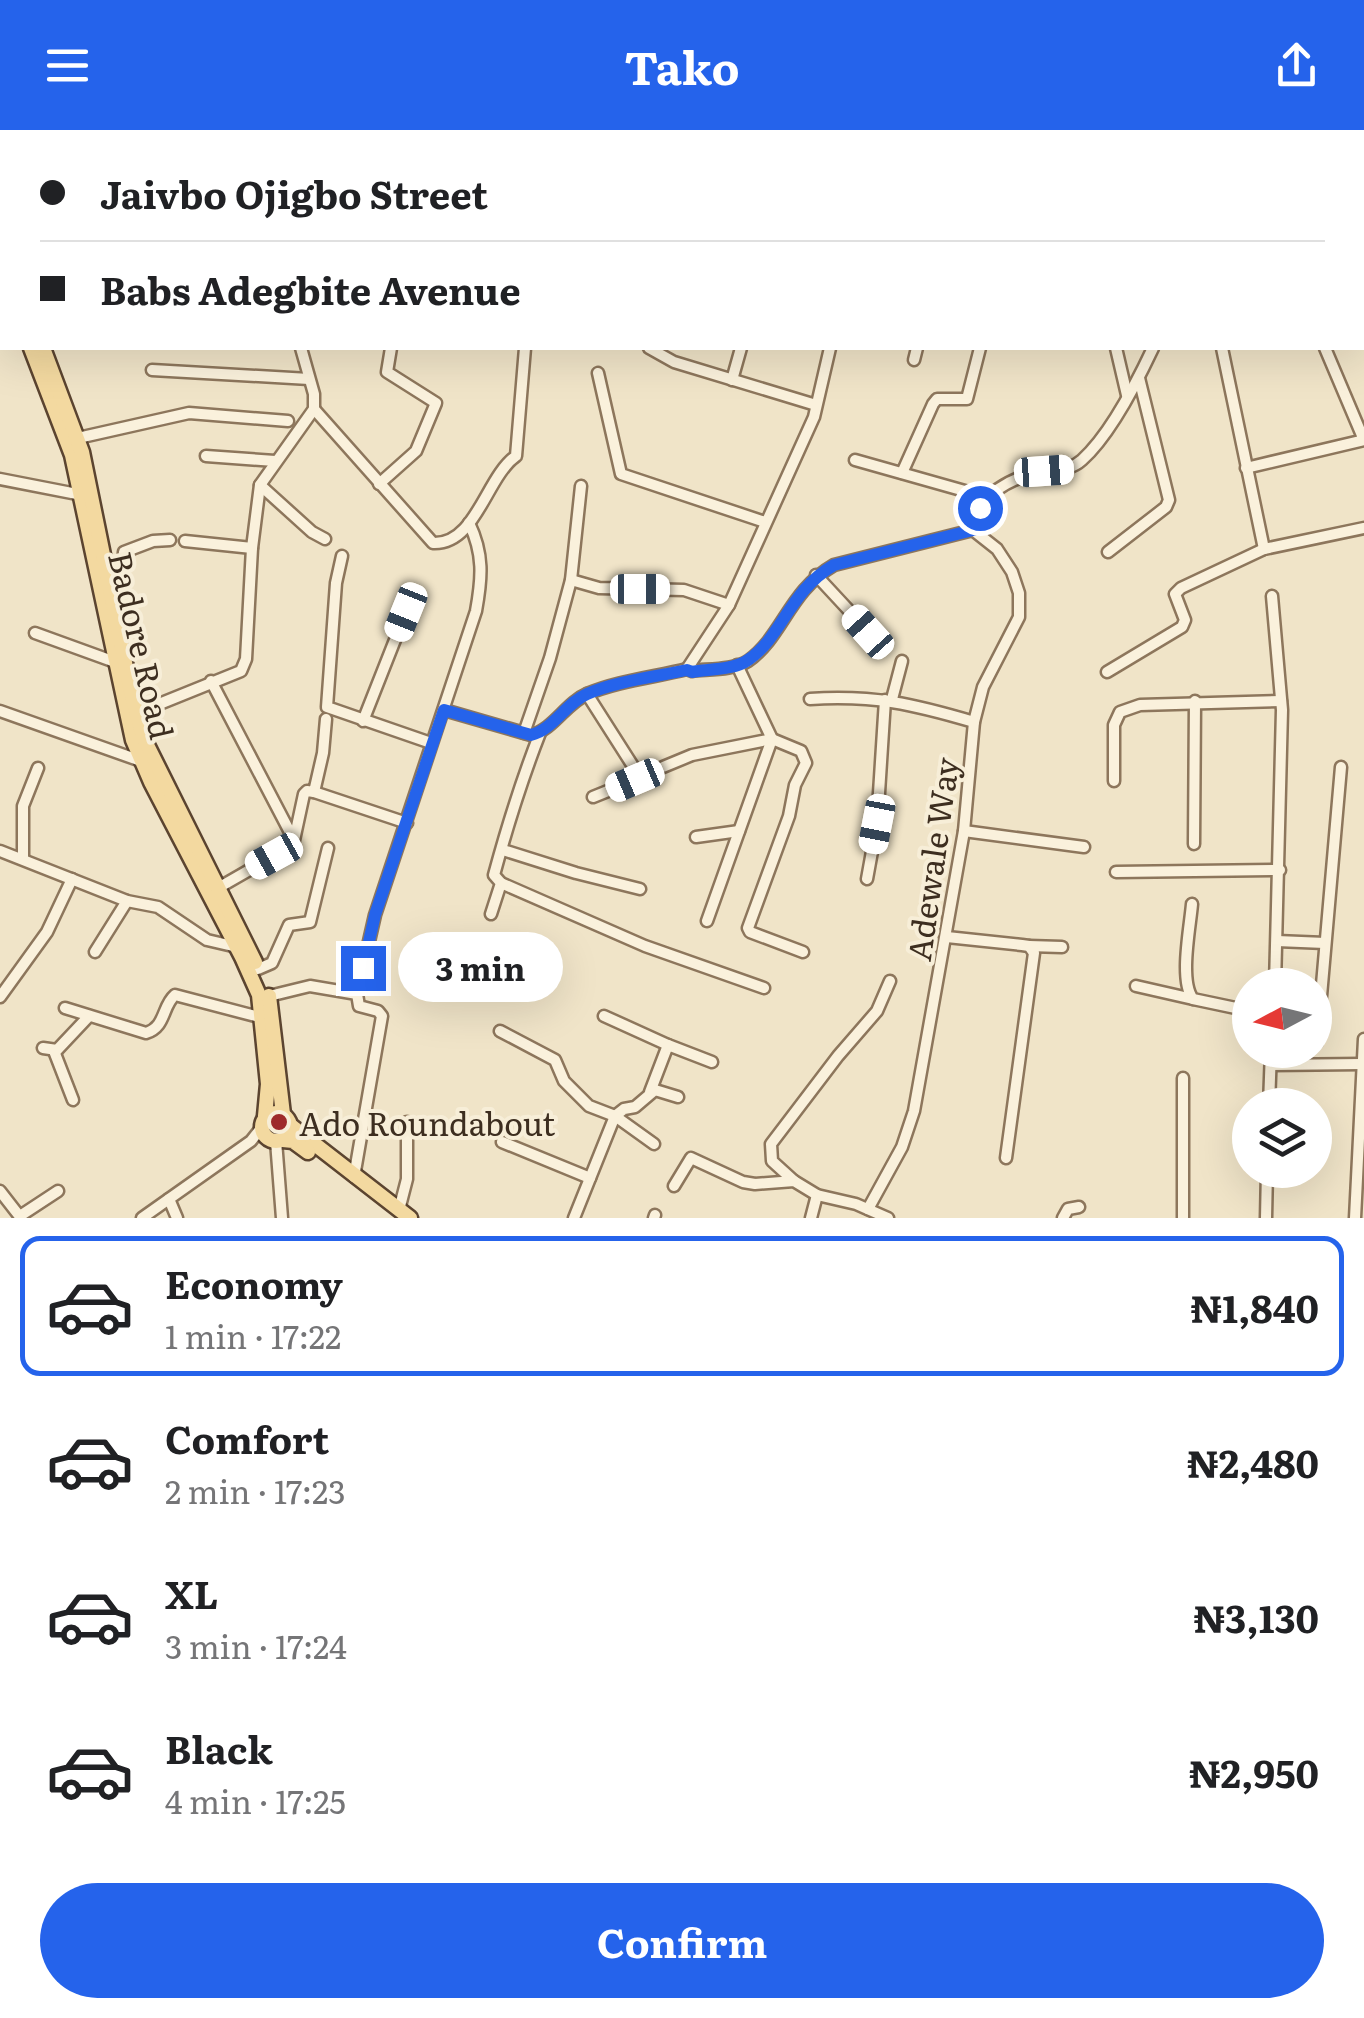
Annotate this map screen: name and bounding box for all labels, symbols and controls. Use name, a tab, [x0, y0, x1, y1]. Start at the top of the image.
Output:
text: Tako	[624, 32, 740, 99]
icon: menu	[40, 38, 95, 93]
icon: share	[1269, 38, 1324, 93]
text: Jaivbo Ojigbo Street	[100, 164, 488, 221]
text: Babs Adegbite Avenue	[100, 260, 521, 317]
car	[1013, 454, 1075, 488]
route start	[958, 486, 1003, 531]
street label: Badore Road	[98, 546, 188, 744]
car	[610, 574, 670, 604]
car	[381, 579, 431, 645]
car	[837, 600, 899, 664]
car	[602, 754, 668, 806]
street label: Adewale Way	[893, 754, 969, 964]
car	[857, 792, 897, 856]
car	[240, 828, 308, 884]
callout: 3 min	[398, 933, 563, 1003]
text: 3 min	[435, 943, 526, 991]
route end	[341, 946, 386, 991]
north arrow	[1232, 968, 1332, 1068]
map controls	[1232, 968, 1332, 1188]
button: layers	[1232, 1088, 1332, 1188]
place label: Ado Roundabout	[299, 1098, 555, 1146]
marker: Ado Roundabout	[268, 1111, 290, 1133]
text: Economy	[165, 1254, 343, 1311]
icon: car	[45, 1261, 135, 1351]
text: ₦1,840	[1190, 1278, 1319, 1335]
text: 1 min · 17:22	[165, 1311, 341, 1359]
text: Comfort	[165, 1409, 329, 1466]
icon: car	[45, 1416, 135, 1506]
text: ₦2,480	[1187, 1433, 1319, 1490]
text: 2 min · 17:23	[165, 1466, 346, 1514]
text: XL	[165, 1564, 218, 1621]
icon: car	[45, 1571, 135, 1661]
text: ₦3,130	[1193, 1588, 1319, 1645]
text: 3 min · 17:24	[165, 1621, 347, 1669]
text: Black	[165, 1719, 273, 1776]
icon: car	[45, 1726, 135, 1816]
text: ₦2,950	[1189, 1743, 1319, 1800]
text: 4 min · 17:25	[165, 1776, 346, 1824]
button: Confirm	[40, 1883, 1324, 1998]

